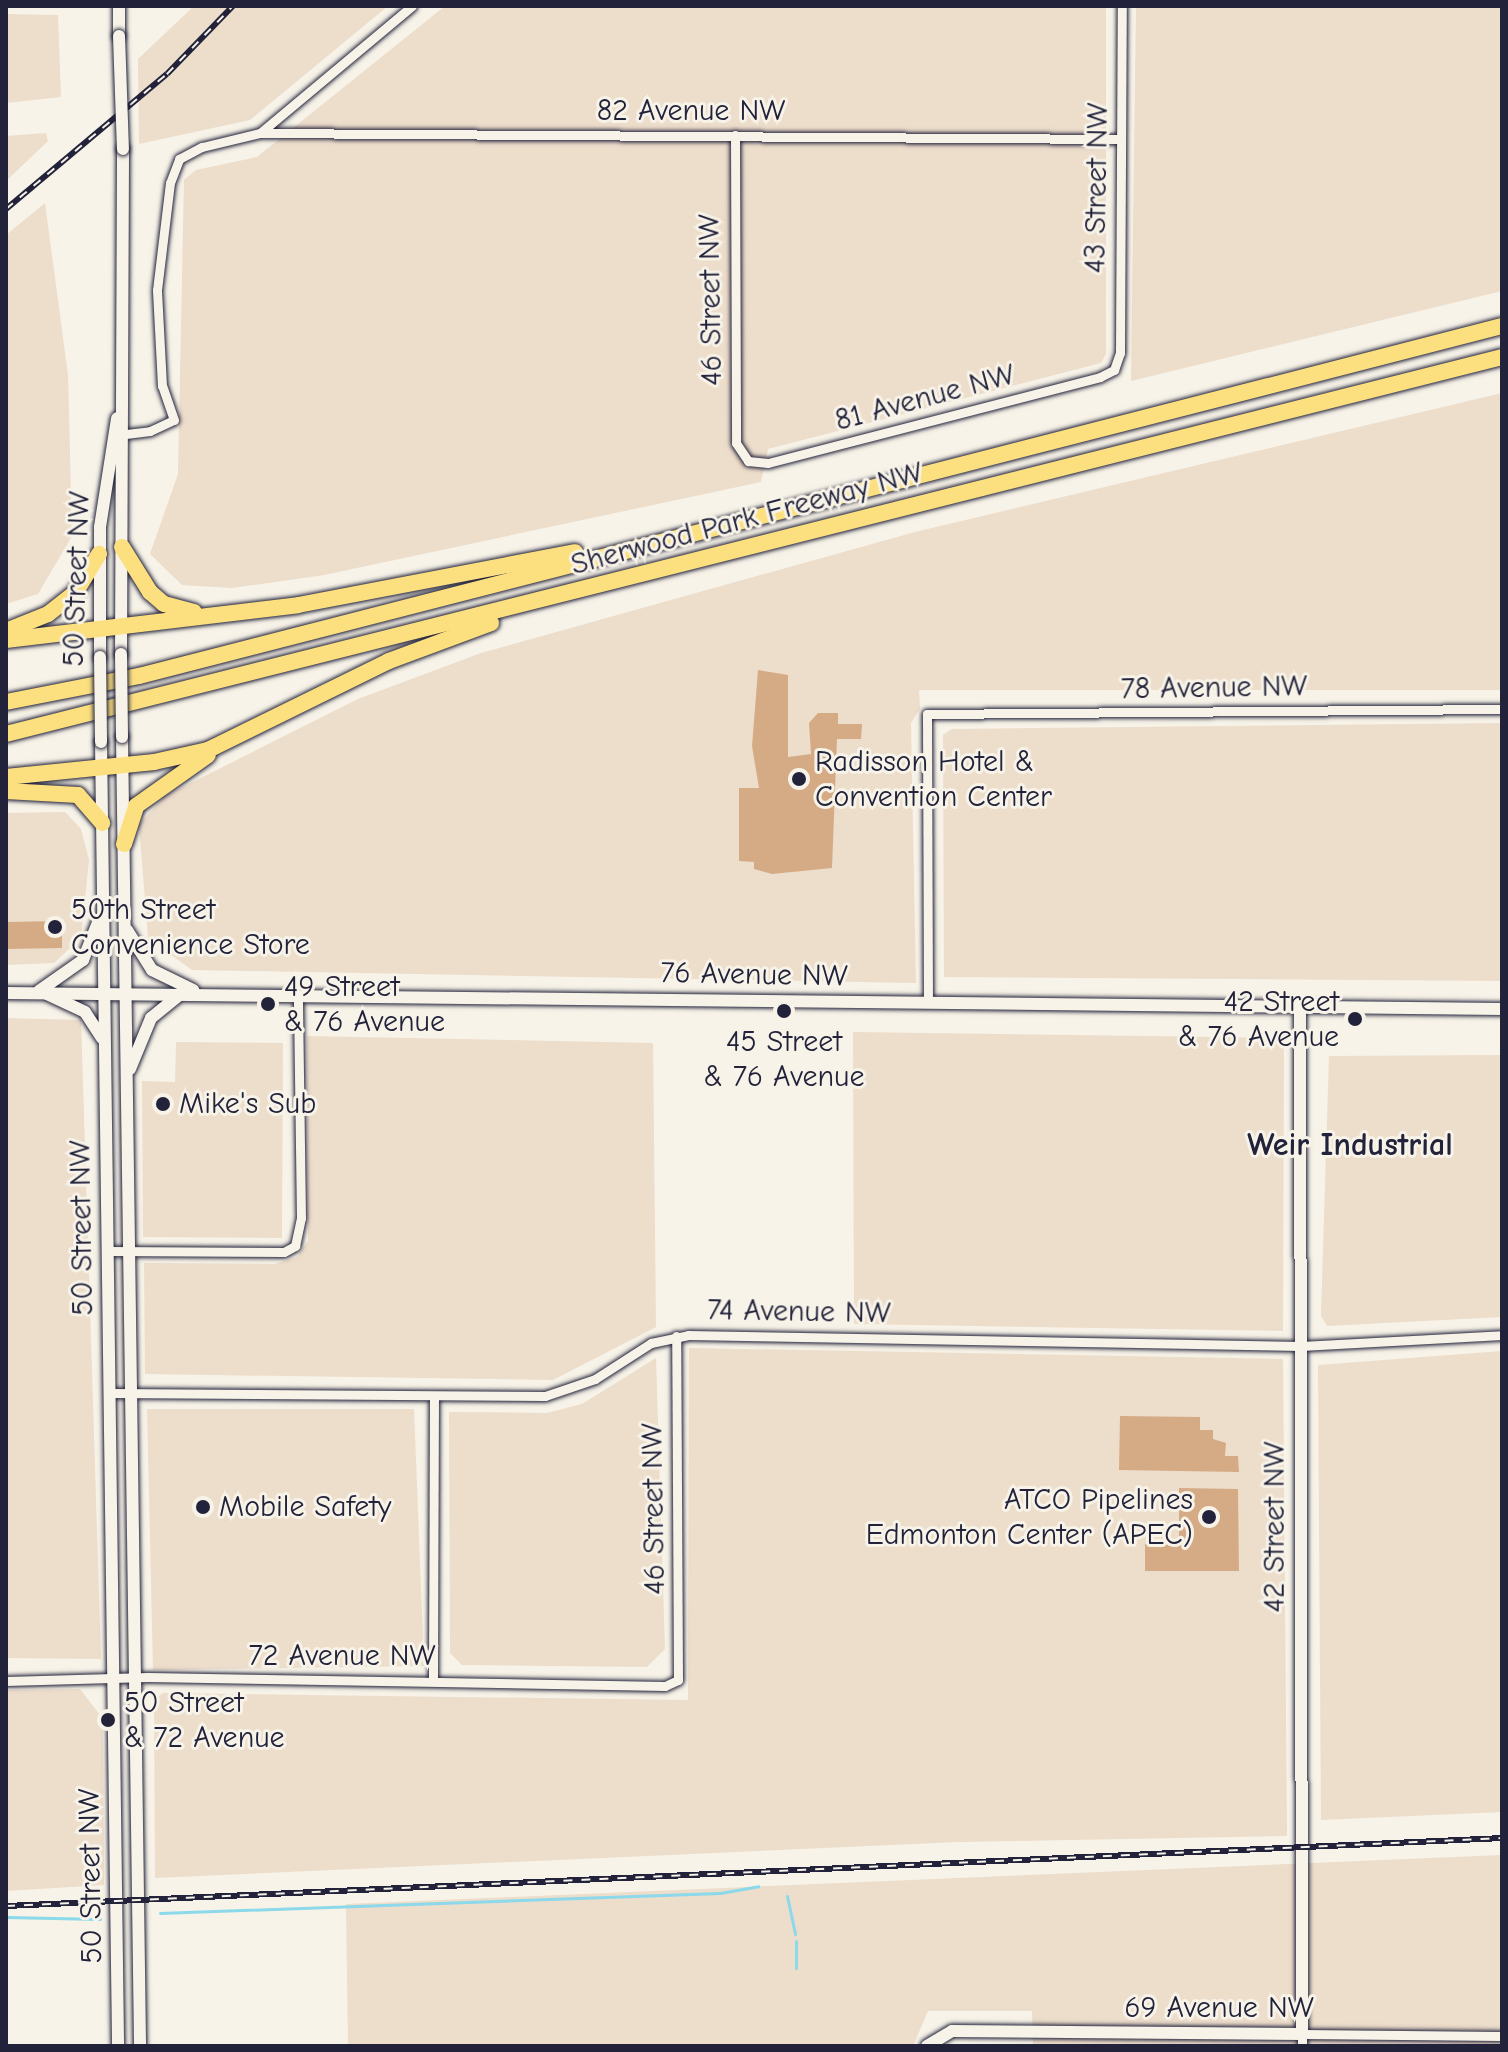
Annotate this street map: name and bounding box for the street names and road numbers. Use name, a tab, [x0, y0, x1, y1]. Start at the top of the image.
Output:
street label: 82 Avenue NW	[597, 93, 785, 129]
street label: 43 Street NW	[1078, 102, 1116, 274]
street label: 46 Street NW	[692, 214, 730, 386]
street label: 81 Avenue NW	[831, 357, 1019, 439]
street label: Sherwood Park Freeway NW	[567, 455, 927, 583]
street label: 50 Street NW	[56, 491, 98, 667]
street label: 78 Avenue NW	[1120, 668, 1308, 708]
street label: 76 Avenue NW	[660, 955, 848, 995]
street label: 50 Street NW	[62, 1140, 102, 1316]
street label: 74 Avenue NW	[707, 1292, 891, 1332]
street label: 46 Street NW	[635, 1423, 673, 1595]
street label: 42 Street NW	[1257, 1441, 1293, 1613]
street label: 72 Avenue NW	[248, 1638, 436, 1674]
street label: 50 Street NW	[71, 1788, 111, 1964]
street label: 69 Avenue NW	[1124, 1990, 1314, 2026]

